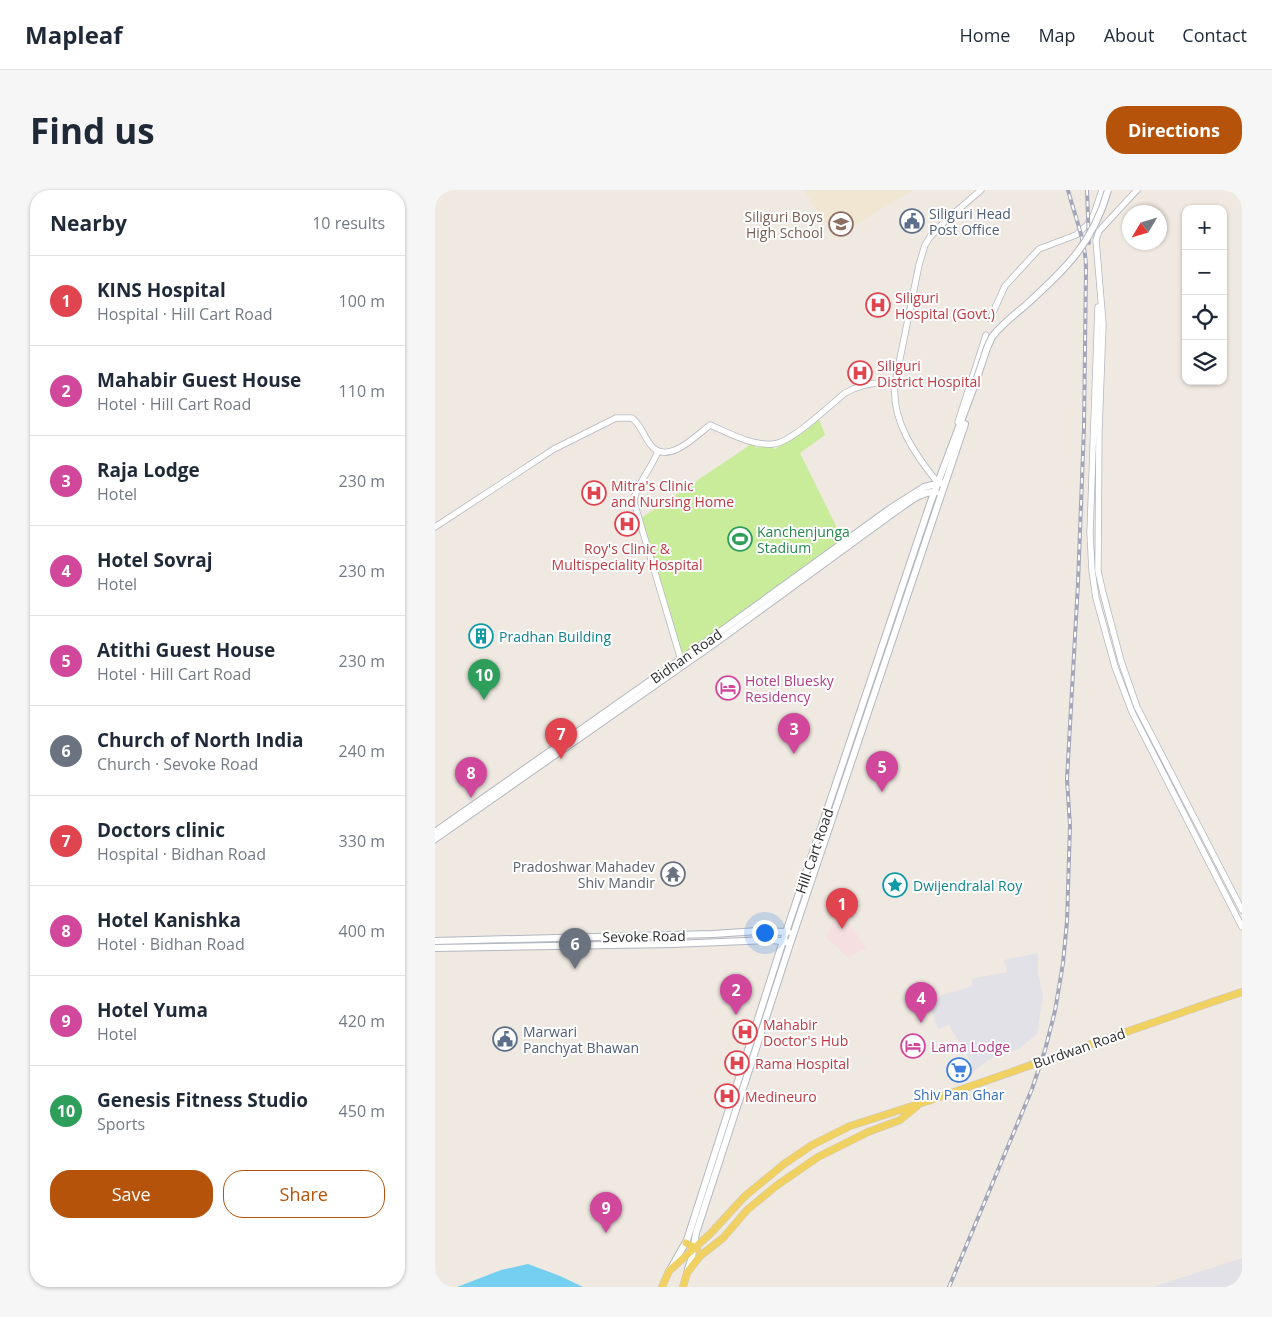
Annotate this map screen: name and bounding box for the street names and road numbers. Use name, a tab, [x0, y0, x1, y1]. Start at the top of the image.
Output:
street label: Bidhan Road	[646, 624, 726, 688]
street label: Hill Cart Road	[791, 806, 837, 896]
street label: Sevoke Road	[602, 926, 686, 946]
street label: Burdwan Road	[1030, 1023, 1128, 1073]

